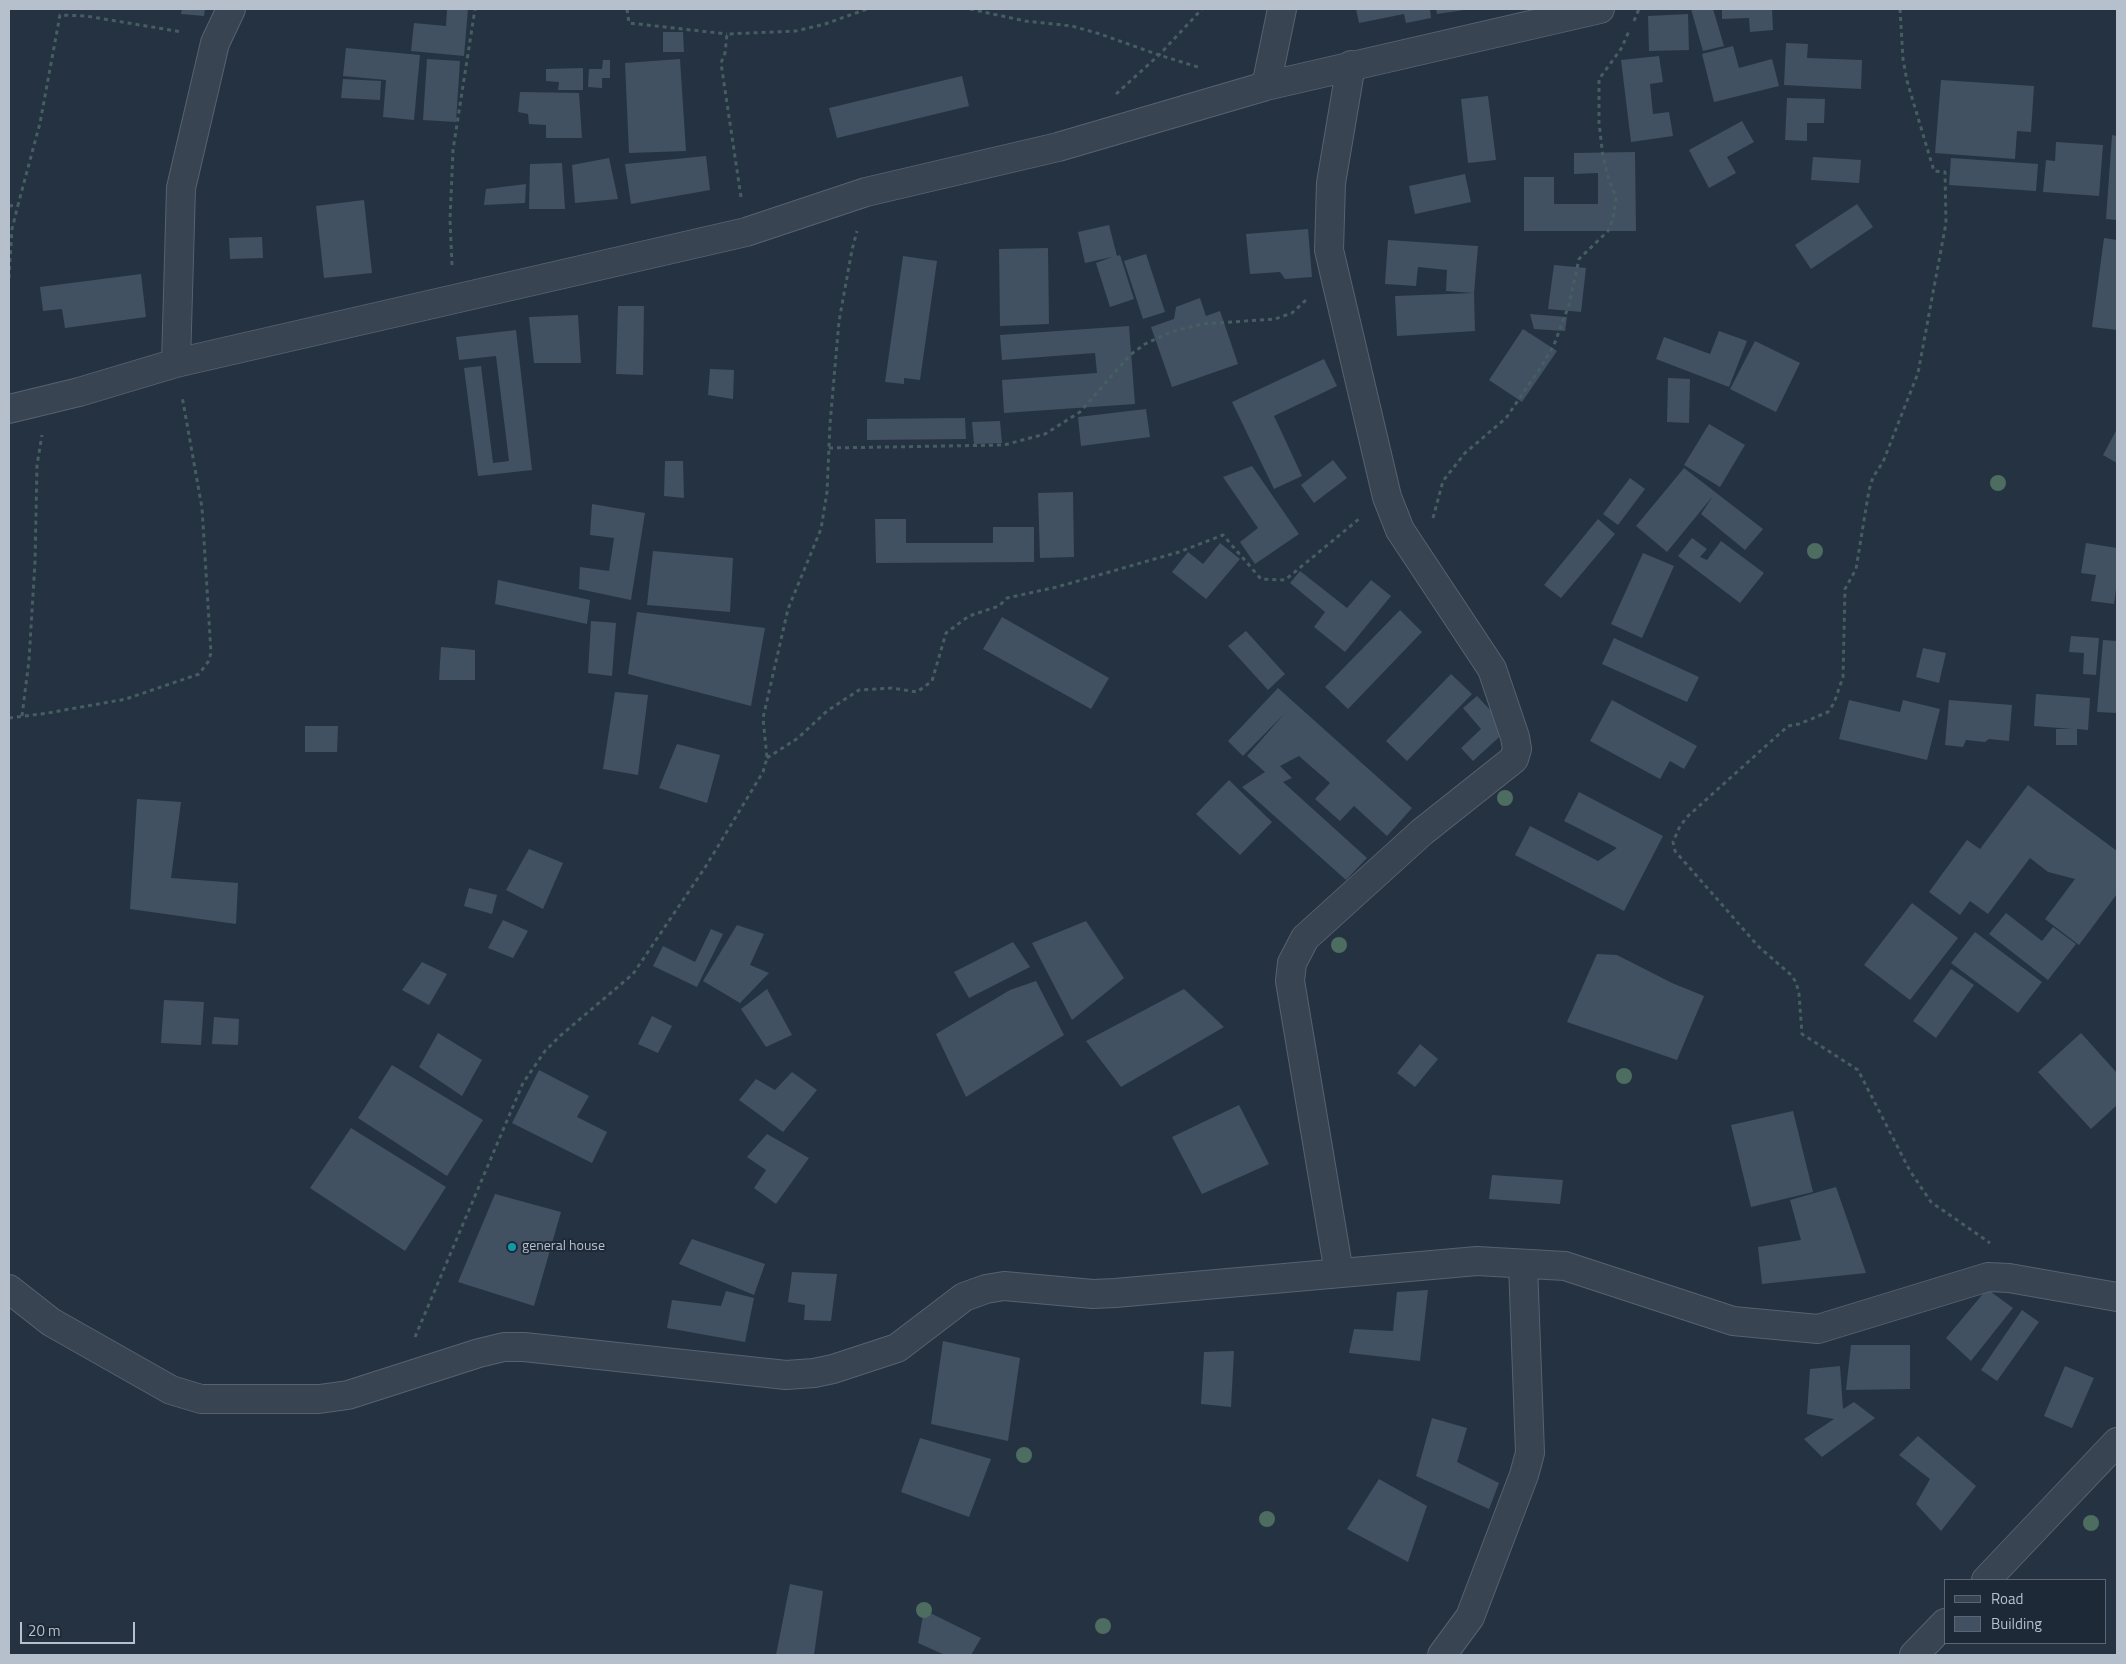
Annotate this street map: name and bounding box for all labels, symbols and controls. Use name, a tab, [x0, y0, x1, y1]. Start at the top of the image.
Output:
place label: general house	[522, 1239, 605, 1255]
marker: general house	[506, 1241, 518, 1253]
legend	[1944, 1579, 2106, 1644]
text: Road	[1991, 1587, 2023, 1610]
scale bar	[22, 1612, 138, 1644]
text: Building	[1991, 1612, 2042, 1635]
text: 20 m	[28, 1619, 61, 1642]

